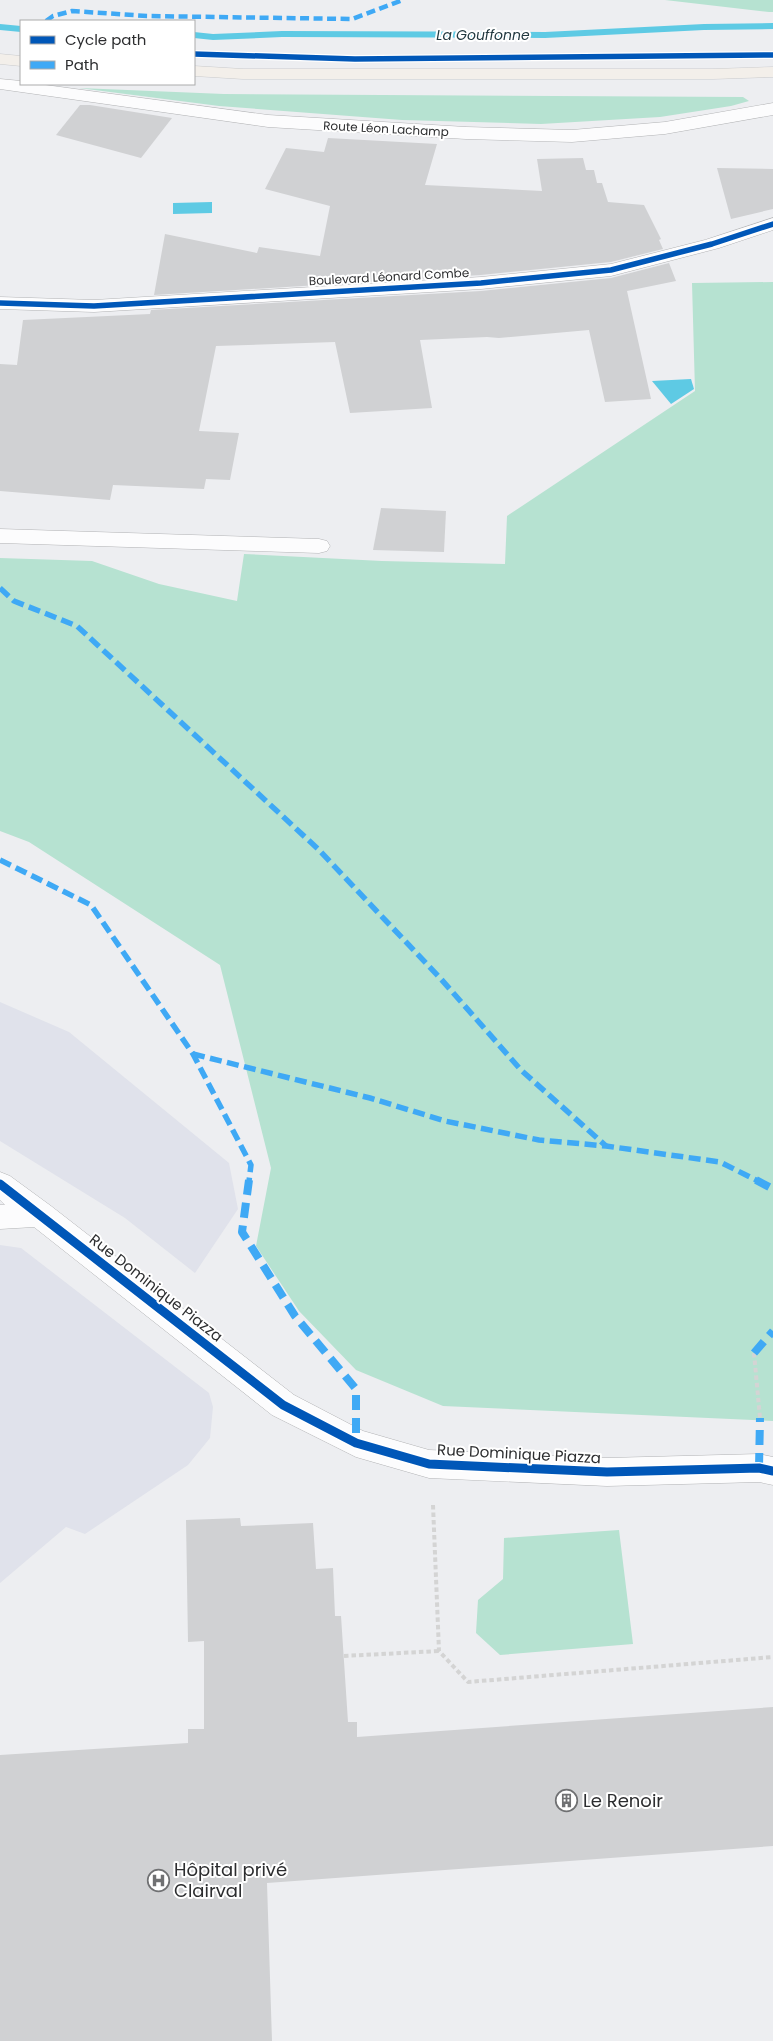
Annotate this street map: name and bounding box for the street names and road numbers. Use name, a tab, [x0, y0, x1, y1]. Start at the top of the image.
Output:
street label: Route Léon Lachamp	[323, 117, 449, 140]
street label: Boulevard Léonard Combe	[308, 264, 470, 289]
street label: Rue Dominique Piazza	[85, 1229, 227, 1346]
street label: Rue Dominique Piazza	[437, 1439, 601, 1468]

